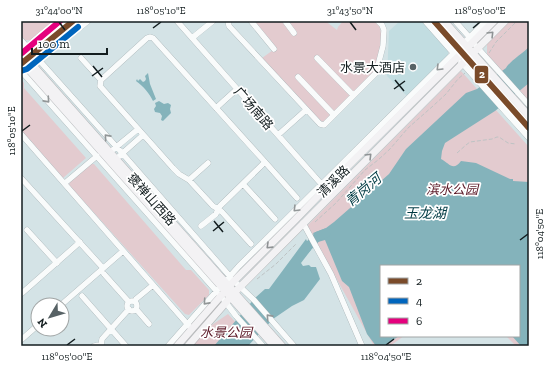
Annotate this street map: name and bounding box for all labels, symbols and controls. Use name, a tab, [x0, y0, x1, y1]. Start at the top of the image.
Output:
text: 31°44'00"N	[35, 5, 83, 17]
text: 118°05'10"E	[136, 5, 186, 17]
text: 31°43'50"N	[327, 5, 374, 17]
text: 118°05'00"E	[455, 5, 506, 17]
scale bar	[32, 30, 107, 56]
one-way arrow	[486, 32, 494, 39]
text: 100 m	[38, 37, 70, 51]
place label: 水景大酒店	[340, 60, 405, 75]
marker: 水景大酒店	[408, 62, 418, 72]
one-way arrow	[436, 63, 443, 71]
line badge: 2	[474, 65, 489, 84]
text: 2	[479, 68, 485, 81]
street label: 广场南路	[231, 84, 276, 133]
one-way arrow	[42, 95, 50, 103]
text: 118°05'10"E	[6, 106, 18, 156]
one-way arrow	[105, 134, 112, 141]
one-way arrow	[364, 153, 372, 161]
street label: 清溪路	[314, 162, 352, 200]
water label: 青岗河	[342, 168, 387, 210]
street label: 褒禅山西路	[124, 170, 179, 229]
park label: 滨水公园	[426, 182, 480, 197]
one-way arrow	[293, 204, 301, 212]
water label: 玉龙湖	[404, 205, 448, 222]
text: 118°04'50"E	[534, 209, 546, 259]
one-way arrow	[266, 242, 274, 249]
legend	[380, 265, 520, 337]
text: 2	[416, 274, 422, 288]
text: 4	[416, 294, 423, 308]
north arrow	[30, 297, 70, 337]
one-way arrow	[204, 298, 211, 305]
one-way arrow	[266, 314, 273, 322]
text: 6	[416, 314, 422, 328]
text: N	[34, 315, 50, 330]
park label: 水景公园	[200, 325, 254, 340]
text: 118°05'00"E	[42, 351, 93, 363]
text: 118°04'50"E	[361, 351, 411, 363]

